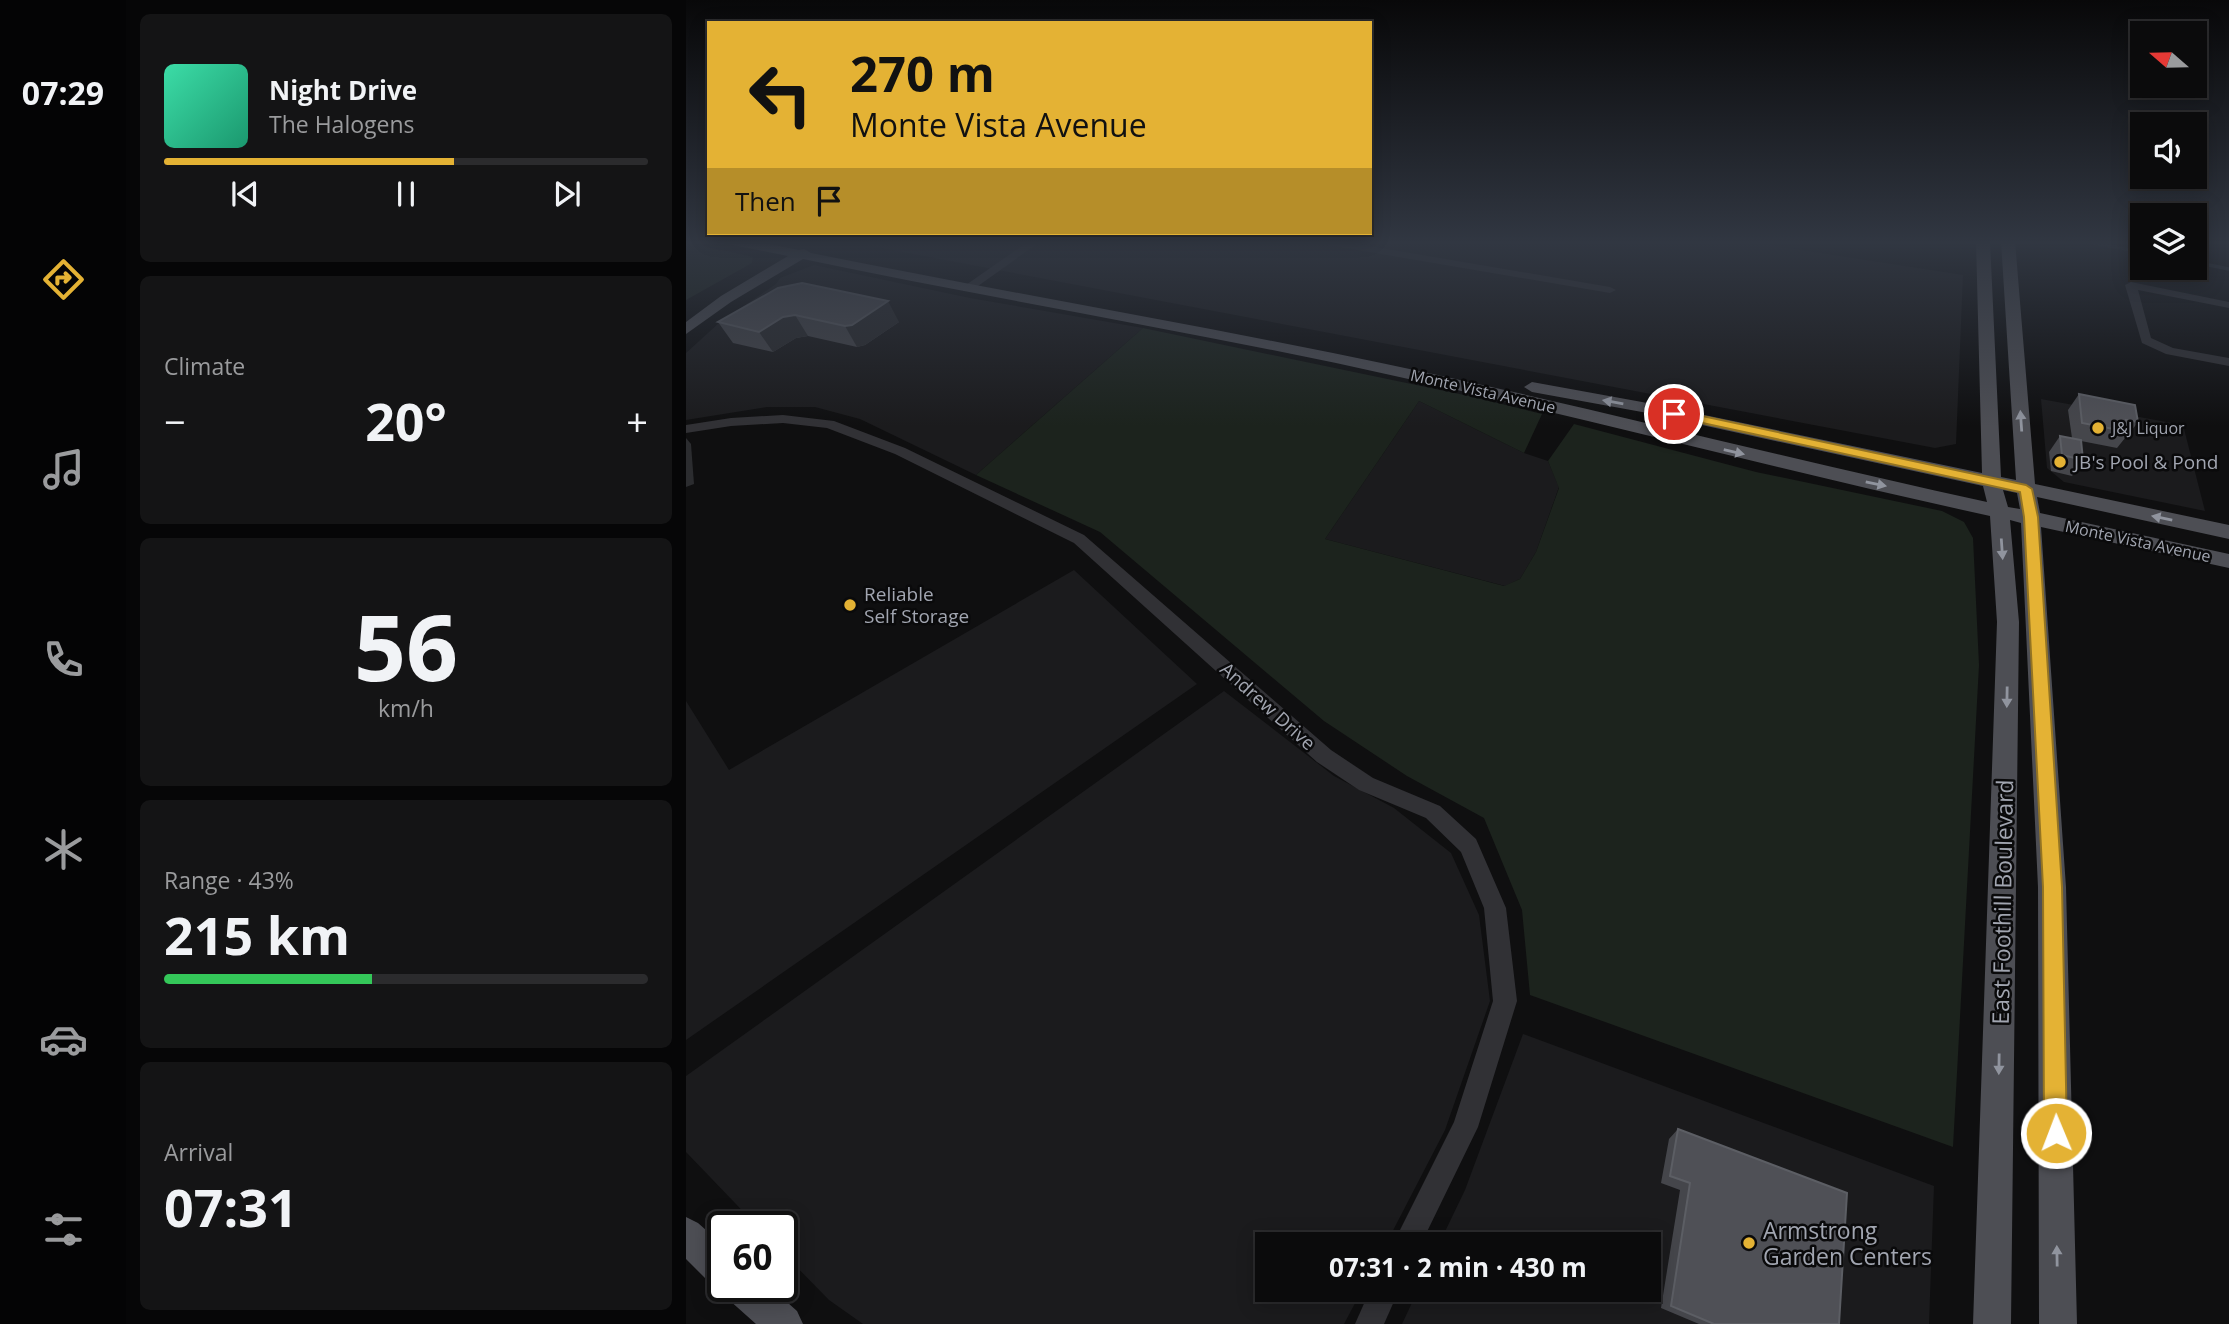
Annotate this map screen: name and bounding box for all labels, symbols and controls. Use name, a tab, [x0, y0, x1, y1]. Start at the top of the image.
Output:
north arrow	[2130, 21, 2207, 98]
map controls	[2130, 21, 2207, 280]
text: 270 m	[850, 40, 995, 106]
icon: left	[735, 49, 826, 140]
text: 07:29	[22, 71, 104, 114]
text: Night Drive	[269, 72, 417, 108]
text: Monte Vista Avenue	[850, 103, 1147, 146]
text: The Halogens	[269, 108, 415, 140]
button: sound	[2130, 112, 2207, 189]
icon: previous	[226, 175, 264, 213]
icon: pause	[387, 175, 425, 213]
icon: next	[548, 175, 586, 213]
icon: arrive	[810, 182, 848, 220]
text: Then	[735, 183, 796, 219]
button: layers	[2130, 203, 2207, 280]
icon: directions	[39, 255, 88, 304]
text: Climate	[164, 350, 245, 382]
street label: Monte Vista Avenue	[1408, 364, 1558, 418]
pin	[1644, 384, 1704, 444]
text: 20°	[365, 385, 447, 456]
text: −	[164, 395, 186, 447]
text: +	[626, 395, 648, 447]
icon: arrive	[1655, 395, 1693, 433]
one-way arrow	[1602, 396, 1624, 407]
one-way arrow	[2015, 410, 2026, 432]
place label: J&J Liquor	[2110, 417, 2185, 439]
marker: J&J Liquor	[2090, 420, 2106, 436]
icon: music	[39, 445, 88, 494]
one-way arrow	[1723, 447, 1745, 458]
place label: JB's Pool & Pond	[2072, 449, 2218, 475]
marker: JB's Pool & Pond	[2052, 454, 2068, 470]
one-way arrow	[1865, 478, 1887, 489]
one-way arrow	[2151, 513, 2173, 524]
street label: Monte Vista Avenue	[2063, 515, 2213, 567]
one-way arrow	[1997, 538, 2008, 560]
place label: Reliable Self Storage	[864, 581, 969, 629]
text: 56	[354, 584, 458, 708]
marker: Reliable Self Storage	[842, 597, 858, 613]
icon: phone	[39, 635, 88, 684]
street label: Andrew Drive	[1215, 656, 1321, 756]
one-way arrow	[2001, 686, 2012, 708]
text: km/h	[378, 692, 434, 724]
street label: East Foothill Boulevard	[1984, 779, 2020, 1025]
icon: climate	[39, 825, 88, 874]
text: Range · 43%	[164, 864, 294, 896]
text: 215 km	[164, 899, 350, 970]
icon: car	[39, 1015, 88, 1064]
one-way arrow	[1993, 1054, 2004, 1076]
position arrow	[2019, 1096, 2093, 1170]
text: Arrival	[164, 1136, 233, 1168]
text: 07:31	[164, 1171, 298, 1242]
icon: filters	[39, 1205, 88, 1254]
speed limit sign: 60	[707, 1211, 798, 1302]
place label: Armstrong Garden Centers	[1763, 1214, 1932, 1272]
marker: Armstrong Garden Centers	[1741, 1235, 1757, 1251]
one-way arrow	[2051, 1245, 2063, 1267]
text: 07:31 · 2 min · 430 m	[1329, 1249, 1587, 1285]

